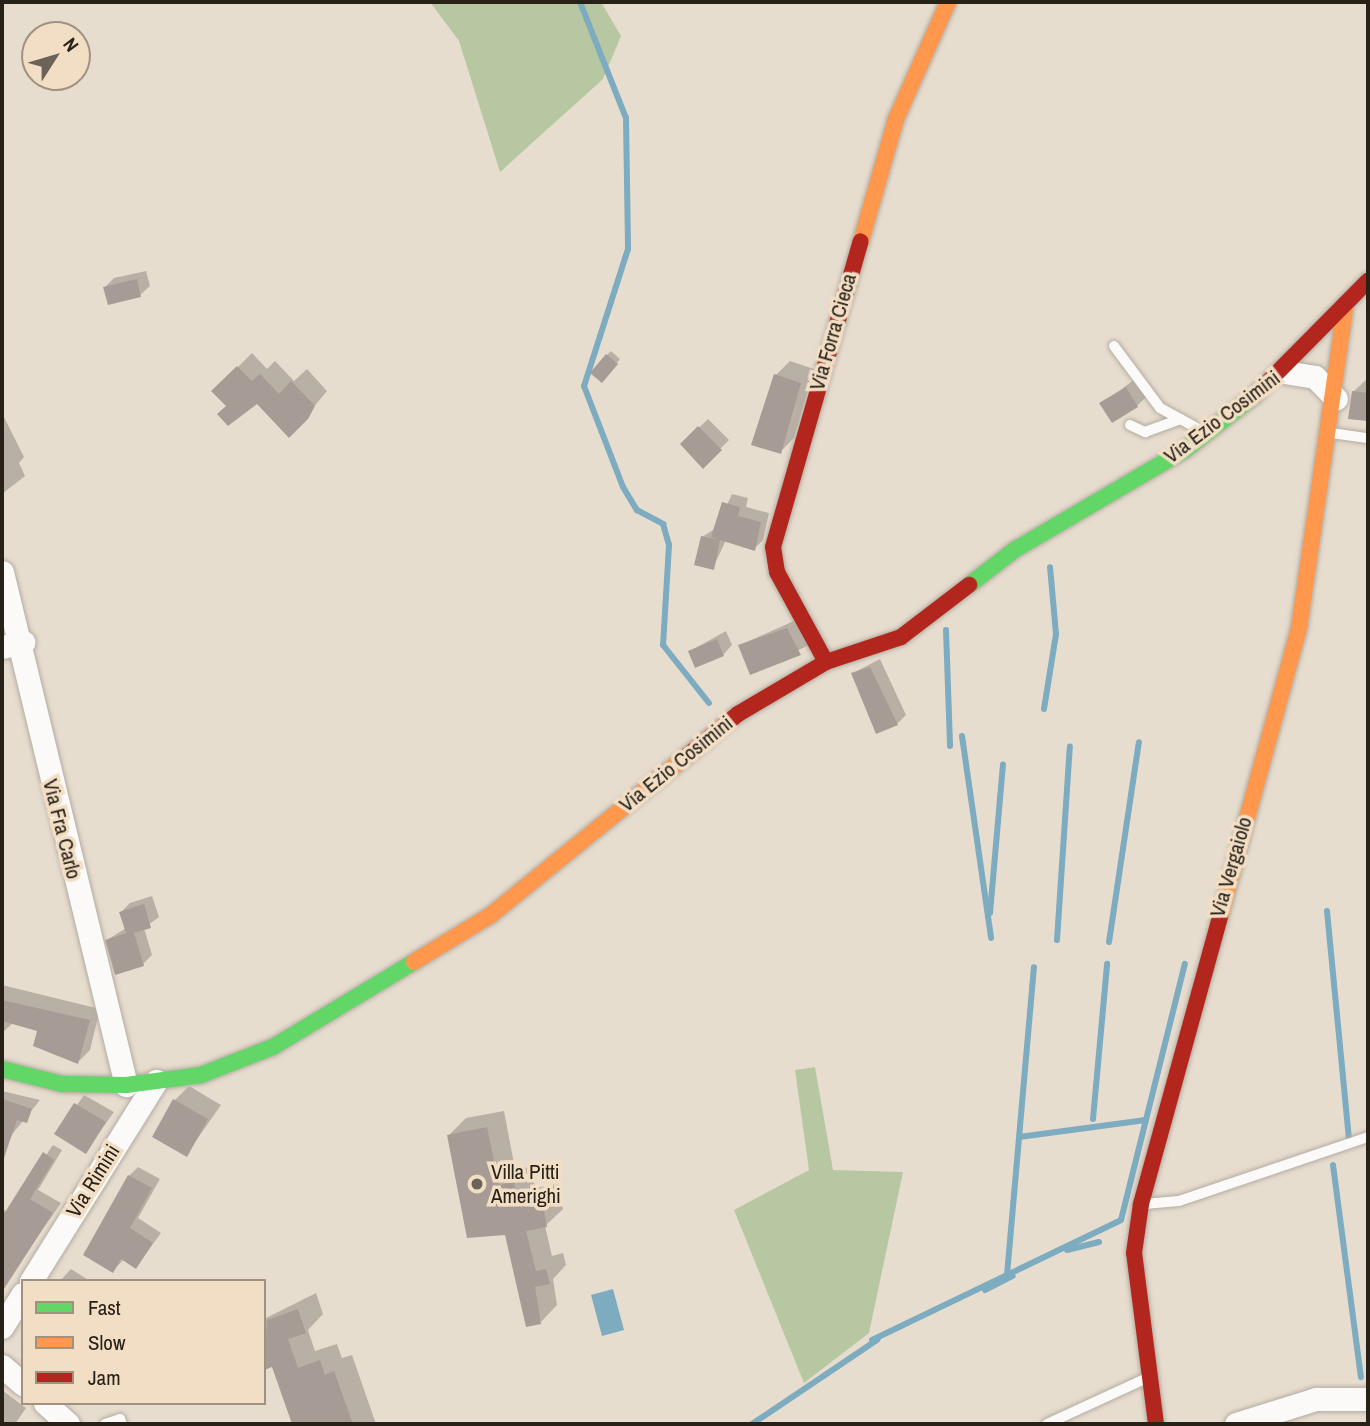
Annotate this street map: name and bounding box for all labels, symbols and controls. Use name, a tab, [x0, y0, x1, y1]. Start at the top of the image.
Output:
north arrow	[21, 21, 91, 91]
text: N	[57, 32, 85, 57]
street label: Via Forra Cieca	[804, 271, 862, 393]
street label: Via Ezio Cosimini	[1159, 365, 1285, 469]
street label: Via Ezio Cosimini	[614, 711, 738, 817]
street label: Via Fra Carlo	[37, 776, 87, 882]
street label: Via Vergaiolo	[1205, 814, 1257, 920]
street label: Via Rimini	[61, 1140, 125, 1222]
place label: Villa Pitti Amerighi	[491, 1159, 561, 1209]
marker: Villa Pitti Amerighi	[469, 1176, 485, 1192]
legend	[21, 1279, 266, 1405]
text: Fast	[88, 1293, 121, 1322]
text: Slow	[88, 1328, 125, 1357]
text: Jam	[88, 1363, 121, 1392]

